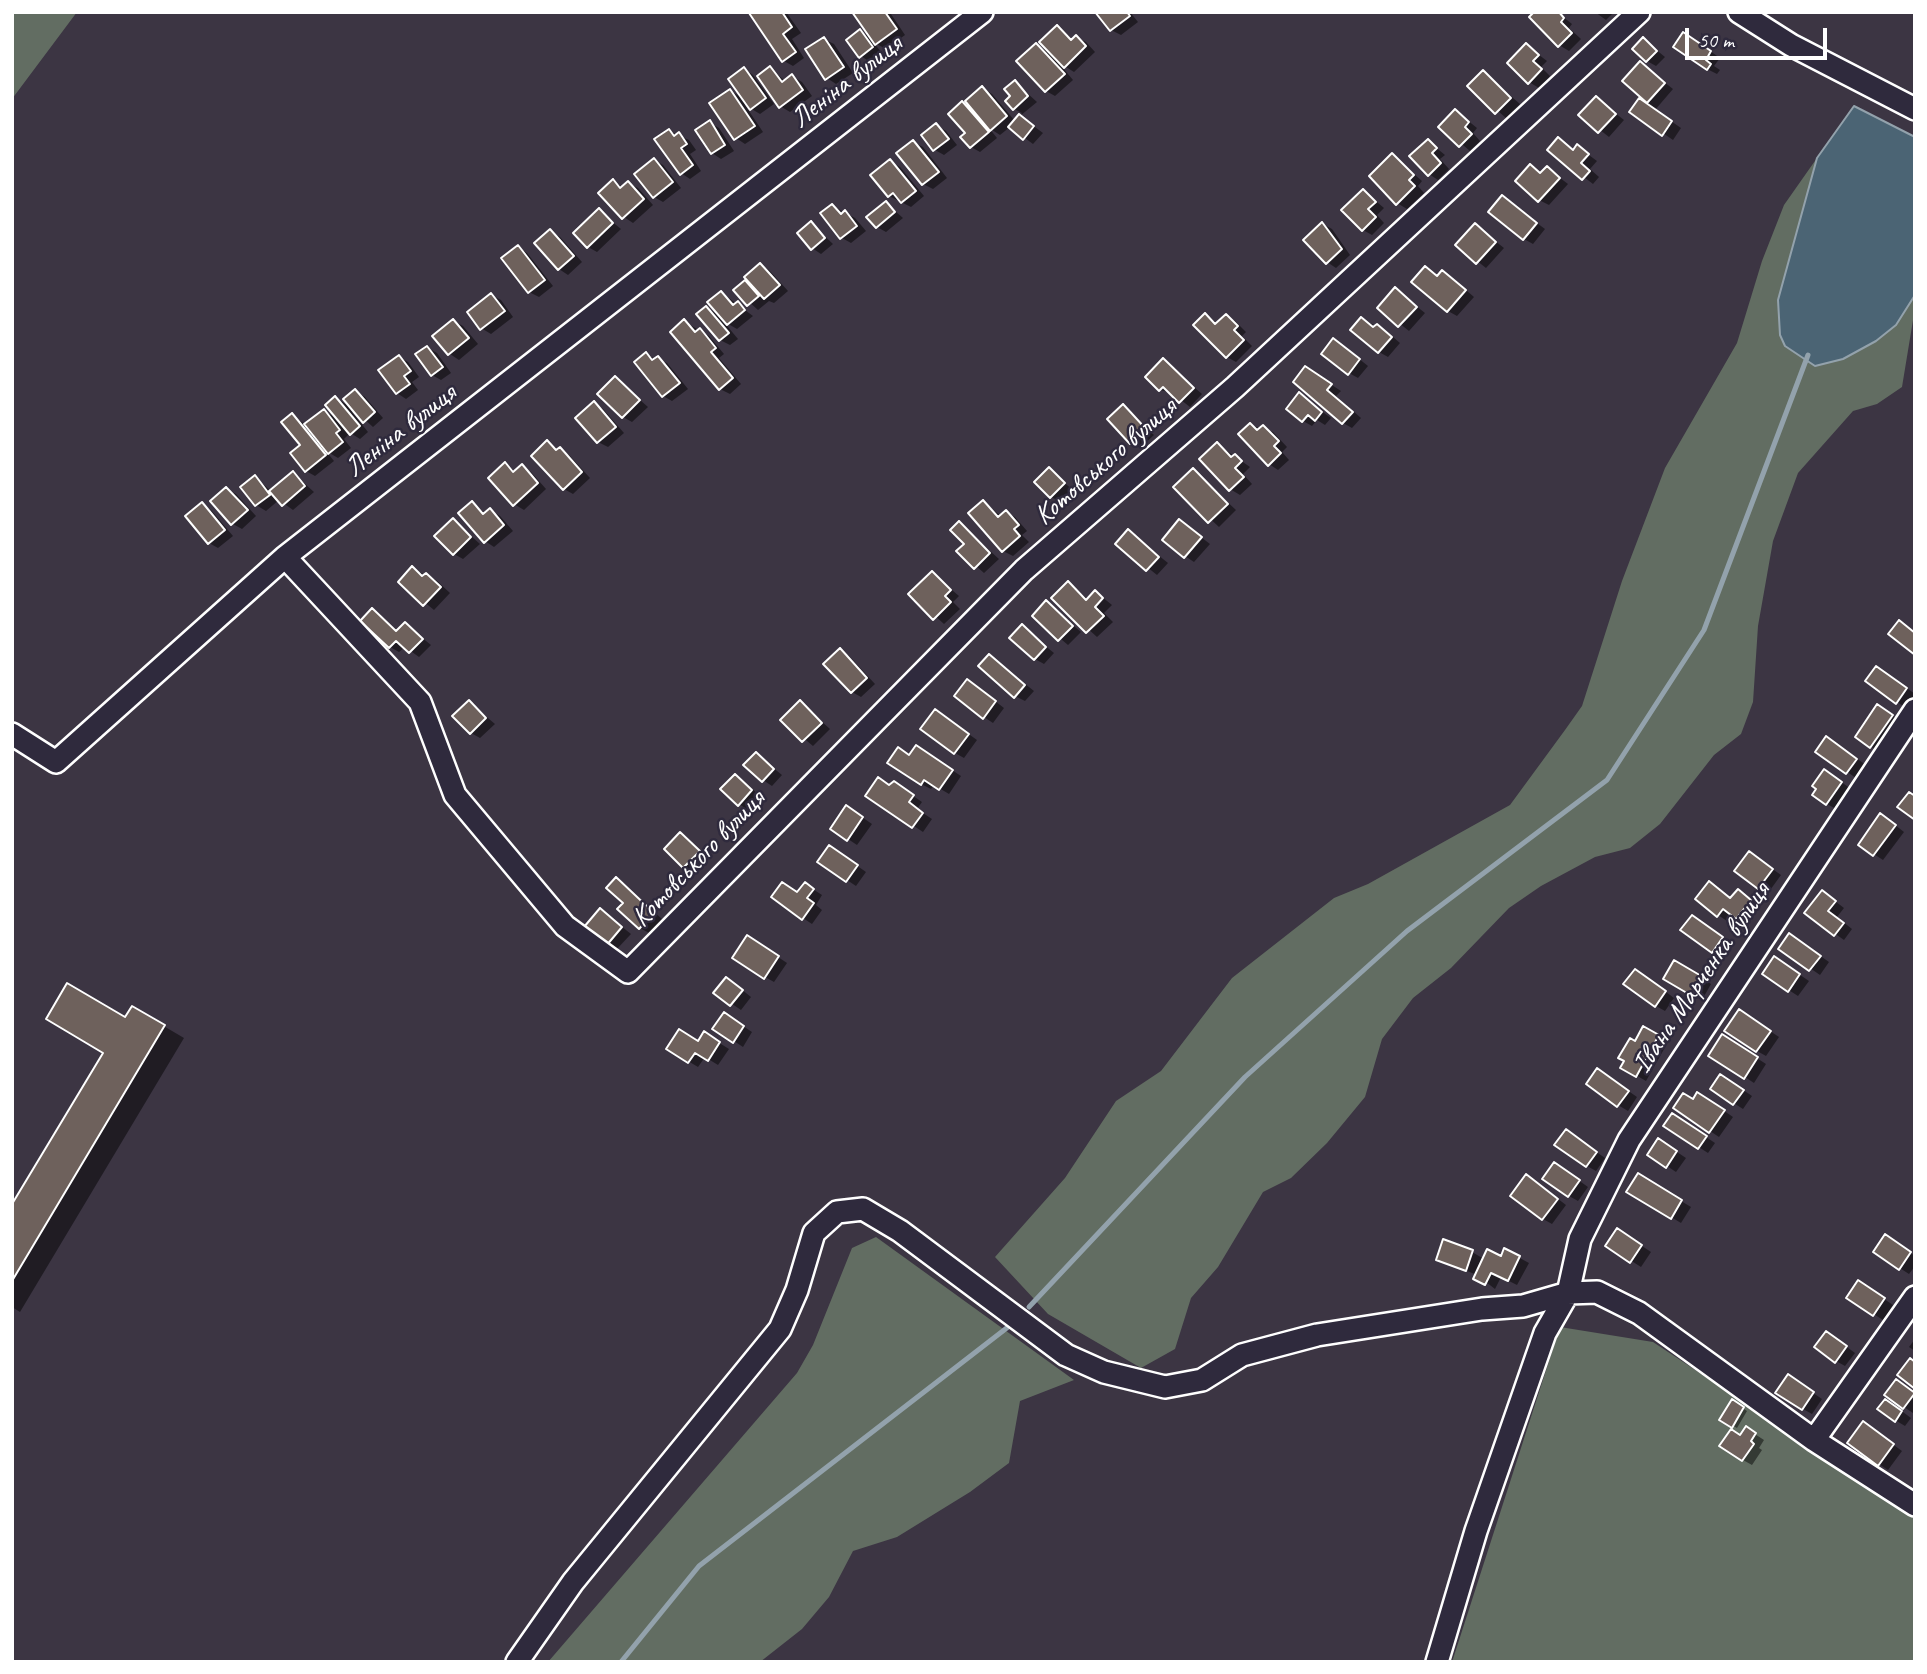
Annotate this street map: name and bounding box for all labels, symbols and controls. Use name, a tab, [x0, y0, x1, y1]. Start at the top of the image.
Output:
scale bar	[1689, 14, 1831, 58]
text: 50 m	[1698, 27, 1734, 53]
street label: Леніна вулиця	[785, 28, 909, 136]
street label: Леніна вулиця	[339, 377, 463, 485]
street label: Котовського вулиця	[1028, 391, 1184, 533]
street label: Котовського вулиця	[625, 783, 773, 935]
street label: Івана Марченка вулиця	[1626, 876, 1778, 1080]

